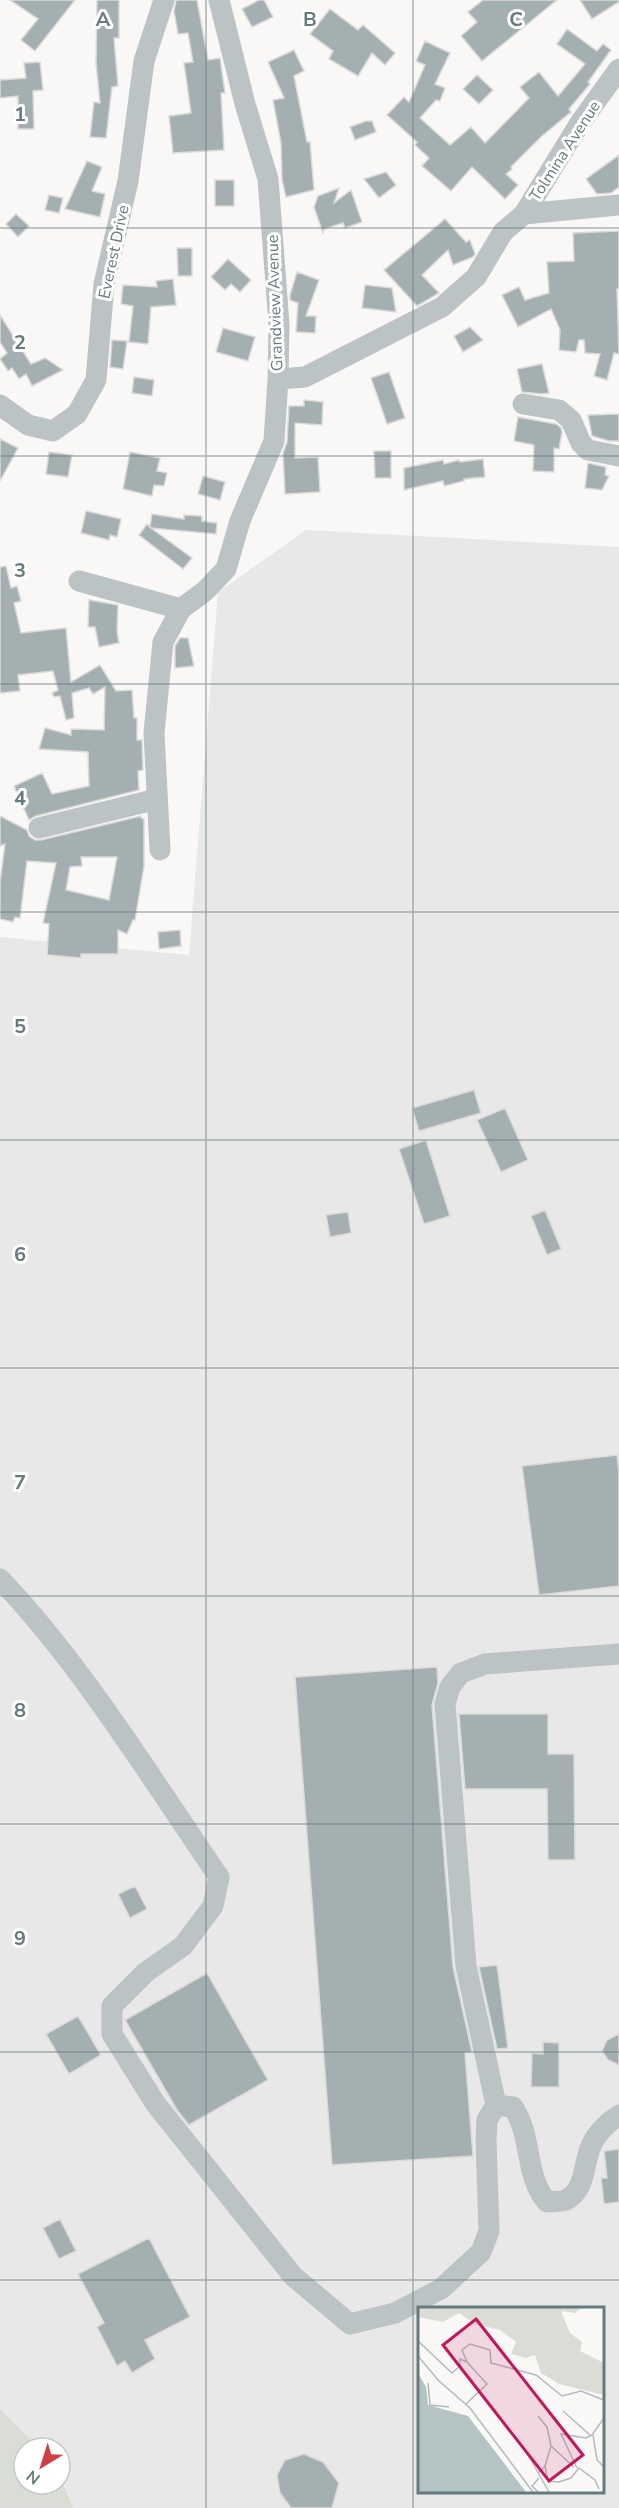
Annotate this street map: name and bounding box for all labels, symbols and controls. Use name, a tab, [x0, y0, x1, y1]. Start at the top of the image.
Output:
text: A	[96, 6, 111, 33]
text: B	[303, 6, 317, 33]
text: C	[509, 6, 523, 33]
street label: Tolmina Avenue	[524, 97, 606, 205]
text: 1	[14, 101, 26, 128]
street label: Everest Drive	[93, 203, 135, 301]
street label: Grandview Avenue	[262, 234, 288, 372]
text: 2	[14, 329, 26, 356]
text: 3	[14, 557, 26, 584]
text: 4	[14, 785, 26, 812]
text: 5	[14, 1013, 26, 1040]
text: 6	[14, 1241, 26, 1268]
text: 7	[14, 1469, 26, 1496]
text: 8	[14, 1697, 26, 1724]
text: 9	[14, 1925, 26, 1952]
inset map	[418, 2307, 604, 2493]
north arrow	[12, 2436, 72, 2496]
text: N	[22, 2465, 45, 2489]

